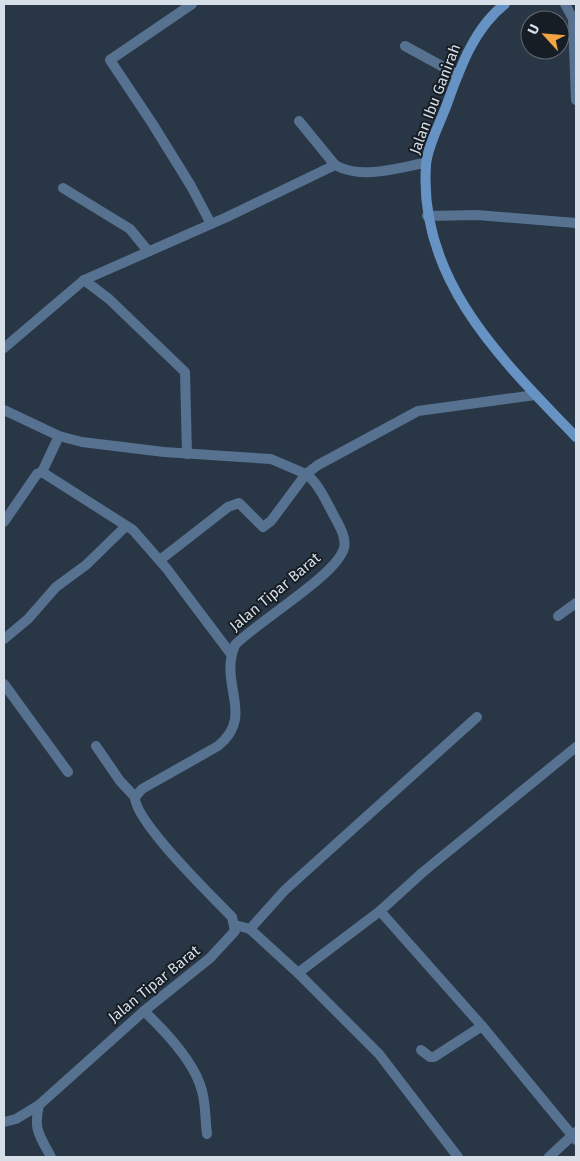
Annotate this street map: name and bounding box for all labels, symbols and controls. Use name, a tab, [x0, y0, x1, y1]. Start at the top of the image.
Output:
north arrow	[520, 10, 570, 60]
text: U	[524, 22, 543, 37]
street label: Jalan Ibu Ganirah	[406, 41, 464, 157]
street label: Jalan Tipar Barat	[226, 549, 324, 635]
street label: Jalan Tipar Barat	[105, 941, 204, 1026]

